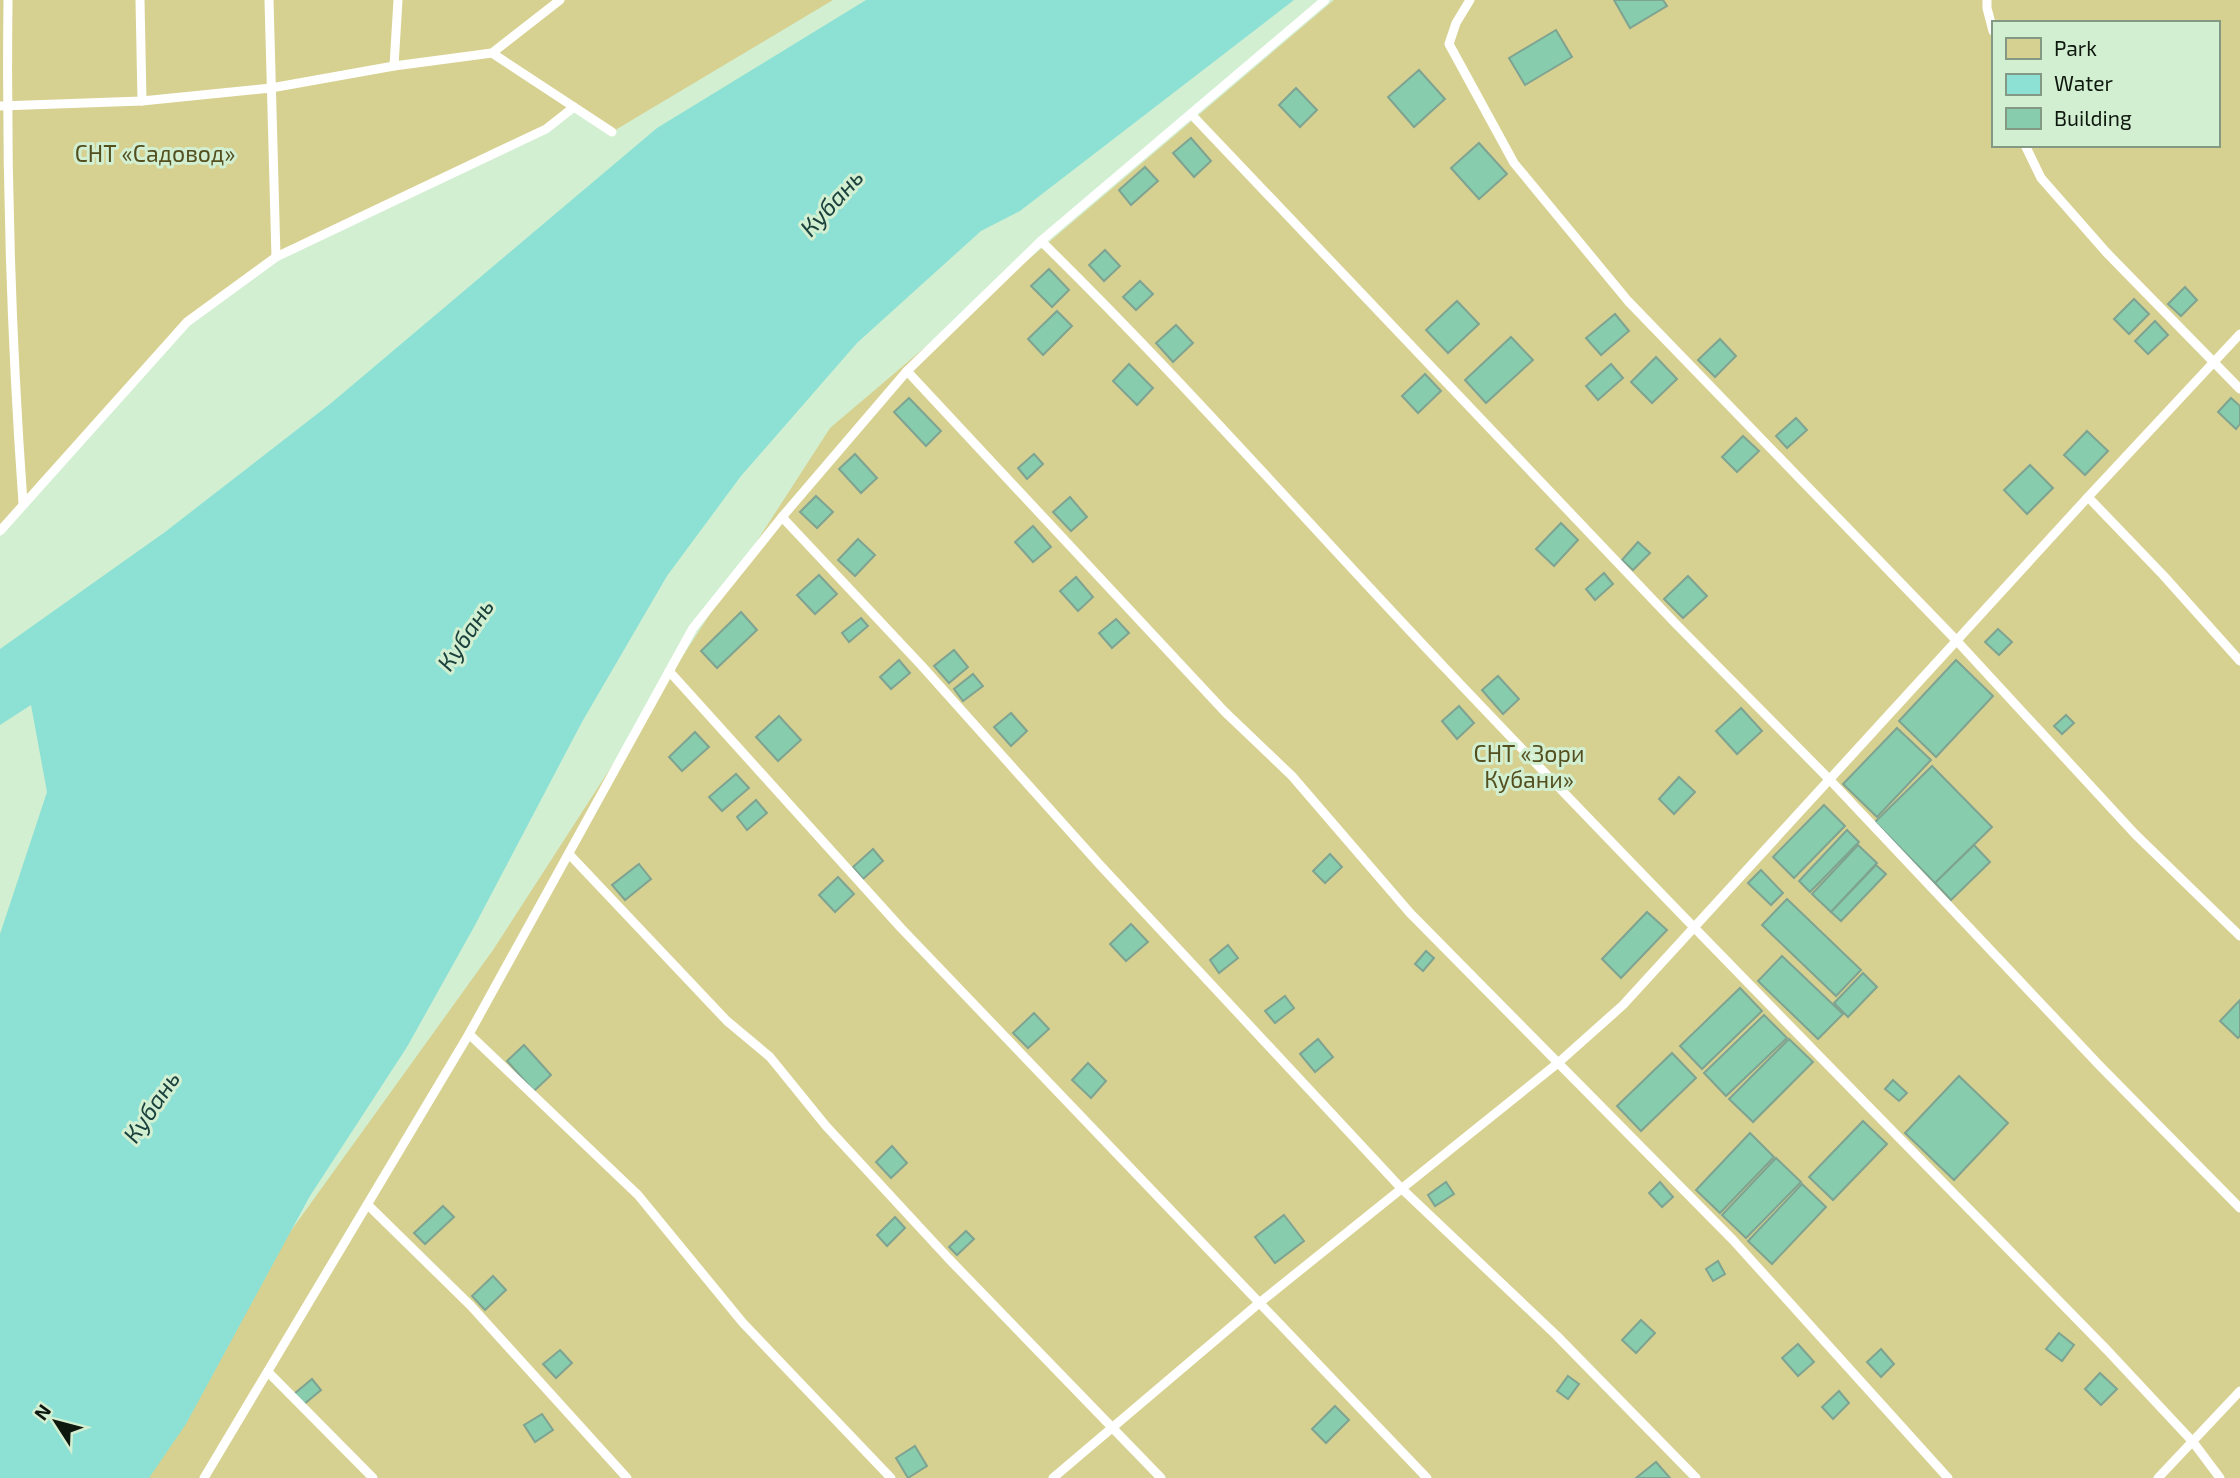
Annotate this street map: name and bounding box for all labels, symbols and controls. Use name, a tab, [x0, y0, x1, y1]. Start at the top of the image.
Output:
legend	[1992, 21, 2219, 147]
text: Park	[2054, 35, 2097, 60]
text: Water	[2054, 70, 2113, 95]
text: Building	[2054, 105, 2132, 130]
park label: СНТ «Садовод»	[75, 139, 235, 167]
water label: Кубань	[793, 162, 869, 242]
water label: Кубань	[430, 593, 499, 676]
park label: СНТ «Зори Кубани»	[1474, 739, 1584, 794]
water label: Кубань	[116, 1065, 185, 1148]
north arrow	[21, 1387, 91, 1457]
text: N	[29, 1399, 55, 1424]

